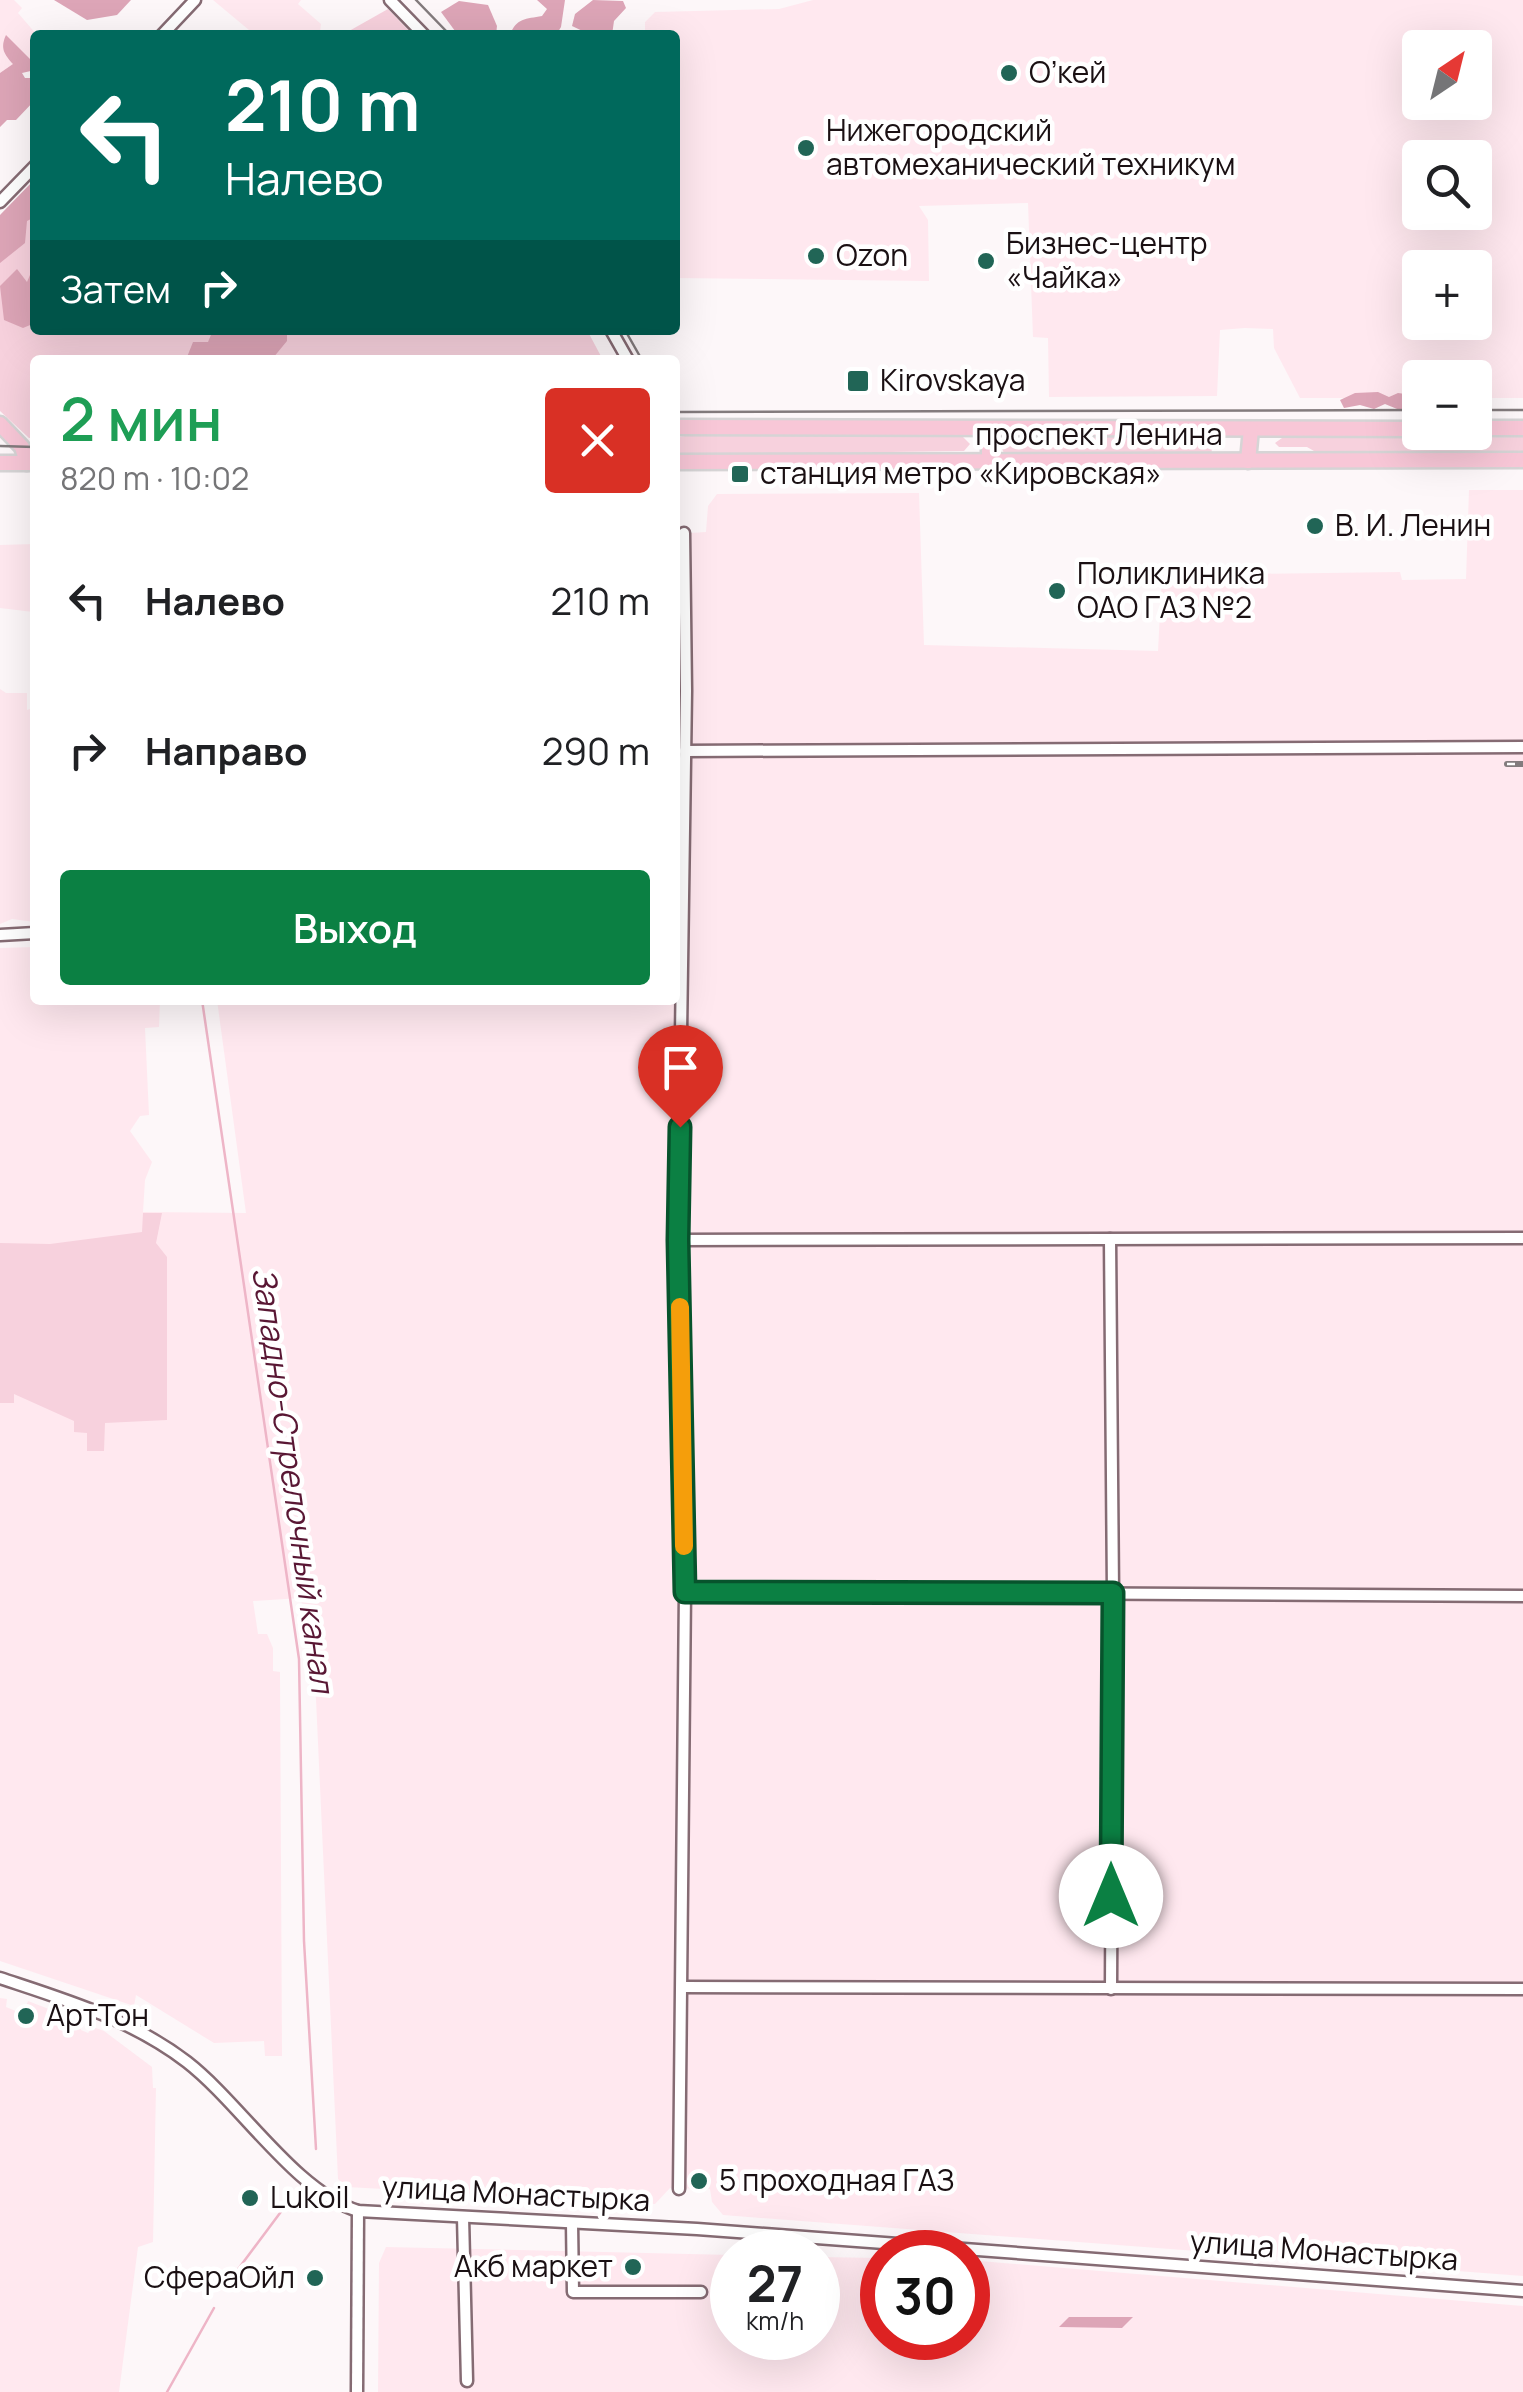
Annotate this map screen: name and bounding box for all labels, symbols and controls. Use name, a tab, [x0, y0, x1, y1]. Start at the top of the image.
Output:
north arrow	[1402, 30, 1492, 120]
map controls	[1402, 30, 1492, 450]
place label: О’кей	[1029, 51, 1106, 92]
text: 210 m	[225, 56, 420, 152]
marker: О’кей	[998, 62, 1020, 84]
icon: left	[60, 70, 190, 200]
place label: Нижегородский автомеханический техникум	[826, 109, 1235, 184]
marker: Нижегородский автомеханический техникум	[795, 137, 817, 159]
button: search	[1402, 140, 1492, 230]
text: Налево	[225, 147, 384, 209]
place label: Бизнес-центр «Чайка»	[1006, 222, 1208, 297]
place label: Ozon	[836, 234, 908, 275]
marker: Ozon	[805, 245, 827, 267]
marker: Бизнес-центр «Чайка»	[975, 250, 997, 272]
button: +	[1402, 250, 1492, 340]
icon: right	[191, 260, 246, 315]
text: Затем	[60, 262, 171, 314]
place label: Kirovskaya	[880, 359, 1025, 400]
button: −	[1402, 360, 1492, 450]
marker: Kirovskaya	[845, 368, 871, 394]
text: 2 мин	[60, 377, 222, 459]
button: close	[545, 388, 650, 493]
street label: проспект Ленина	[975, 413, 1223, 454]
place label: станция метро «Кировская»	[760, 452, 1161, 493]
text: 820 m · 10:02	[60, 456, 249, 500]
marker: станция метро «Кировская»	[729, 463, 751, 485]
place label: В. И. Ленин	[1335, 504, 1491, 545]
marker: В. И. Ленин	[1304, 515, 1326, 537]
place label: Поликлиника ОАО ГАЗ №2	[1077, 552, 1265, 627]
icon: left	[60, 573, 115, 628]
text: Налево	[145, 574, 285, 626]
text: 210 m	[551, 574, 650, 626]
marker: Поликлиника ОАО ГАЗ №2	[1046, 580, 1068, 602]
icon: right	[60, 723, 115, 778]
text: Направо	[145, 724, 307, 776]
text: 290 m	[542, 724, 650, 776]
button: Выход	[60, 870, 650, 985]
pin	[638, 1025, 723, 1128]
icon: arrive	[653, 1040, 708, 1095]
water label: Западно-Стрелочный канал	[242, 1265, 346, 1698]
position arrow	[1059, 1844, 1163, 1948]
place label: АртТон	[46, 1994, 149, 2035]
marker: АртТон	[15, 2005, 37, 2027]
place label: 5 проходная ГАЗ	[719, 2159, 954, 2200]
street label: улица Монастырка	[381, 2165, 651, 2220]
marker: 5 проходная ГАЗ	[688, 2170, 710, 2192]
place label: Lukoil	[270, 2176, 349, 2217]
marker: Lukoil	[239, 2187, 261, 2209]
street label: улица Монастырка	[1189, 2220, 1460, 2279]
speed limit sign: 30	[860, 2230, 990, 2360]
place label: Акб маркет	[454, 2245, 613, 2286]
text: 27	[747, 2249, 803, 2317]
place label: СфераОйл	[144, 2256, 295, 2297]
marker: Акб маркет	[622, 2256, 644, 2278]
marker: СфераОйл	[304, 2267, 326, 2289]
text: km/h	[746, 2303, 804, 2338]

